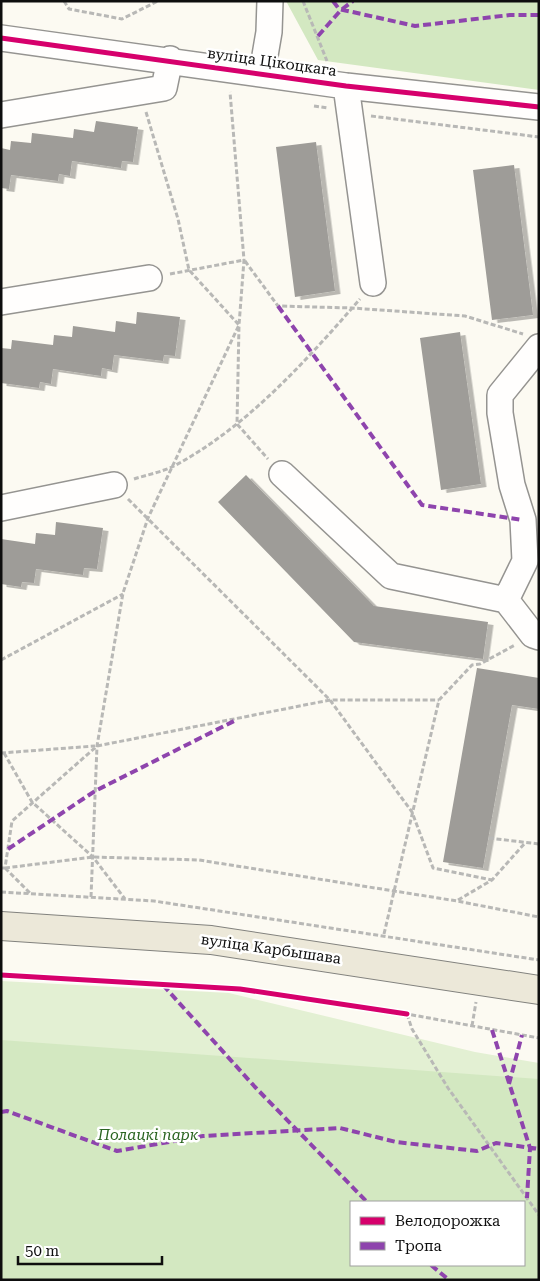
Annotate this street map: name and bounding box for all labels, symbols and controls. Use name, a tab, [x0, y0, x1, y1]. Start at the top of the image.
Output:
street label: вуліца Цікоцкага	[206, 44, 338, 80]
street label: вуліца Карбышава	[200, 930, 342, 968]
park label: Полацкі парк	[97, 1126, 199, 1144]
legend	[350, 1201, 525, 1266]
text: Велодорожка	[395, 1212, 500, 1230]
scale bar	[18, 1234, 161, 1266]
text: Тропа	[395, 1237, 442, 1255]
text: 50 m	[25, 1242, 60, 1260]

